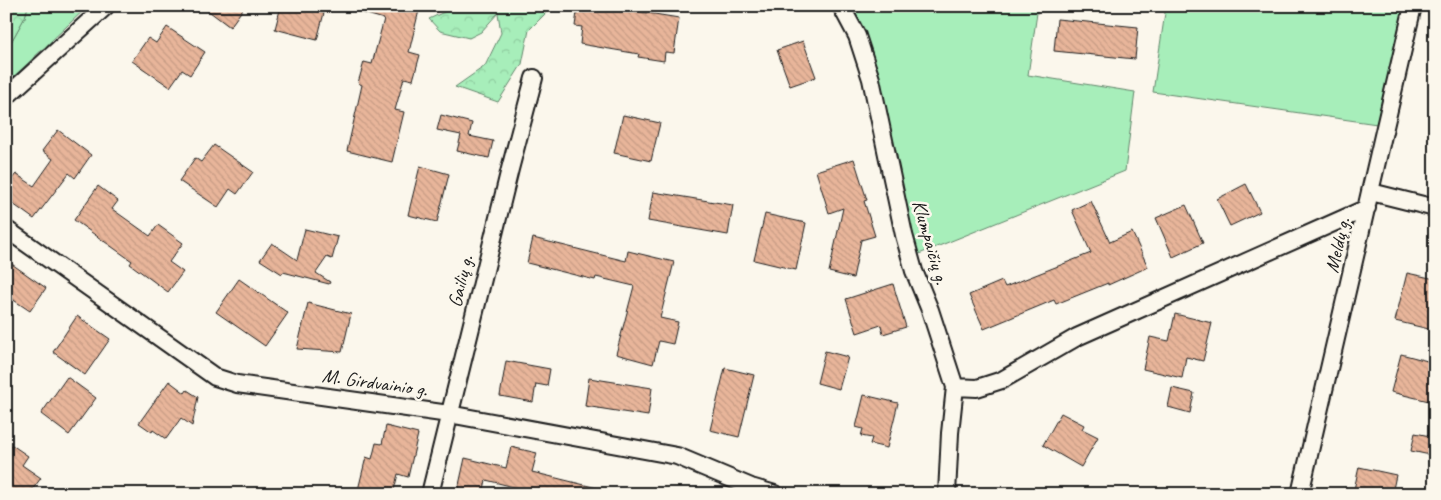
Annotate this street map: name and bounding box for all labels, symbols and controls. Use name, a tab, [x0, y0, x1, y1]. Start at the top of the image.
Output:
street label: Klumpaičių g.	[907, 197, 954, 287]
street label: Meldų g.	[1319, 215, 1356, 275]
street label: Gailių g.	[442, 253, 479, 310]
street label: M. Girdvainio g.	[321, 363, 429, 402]

